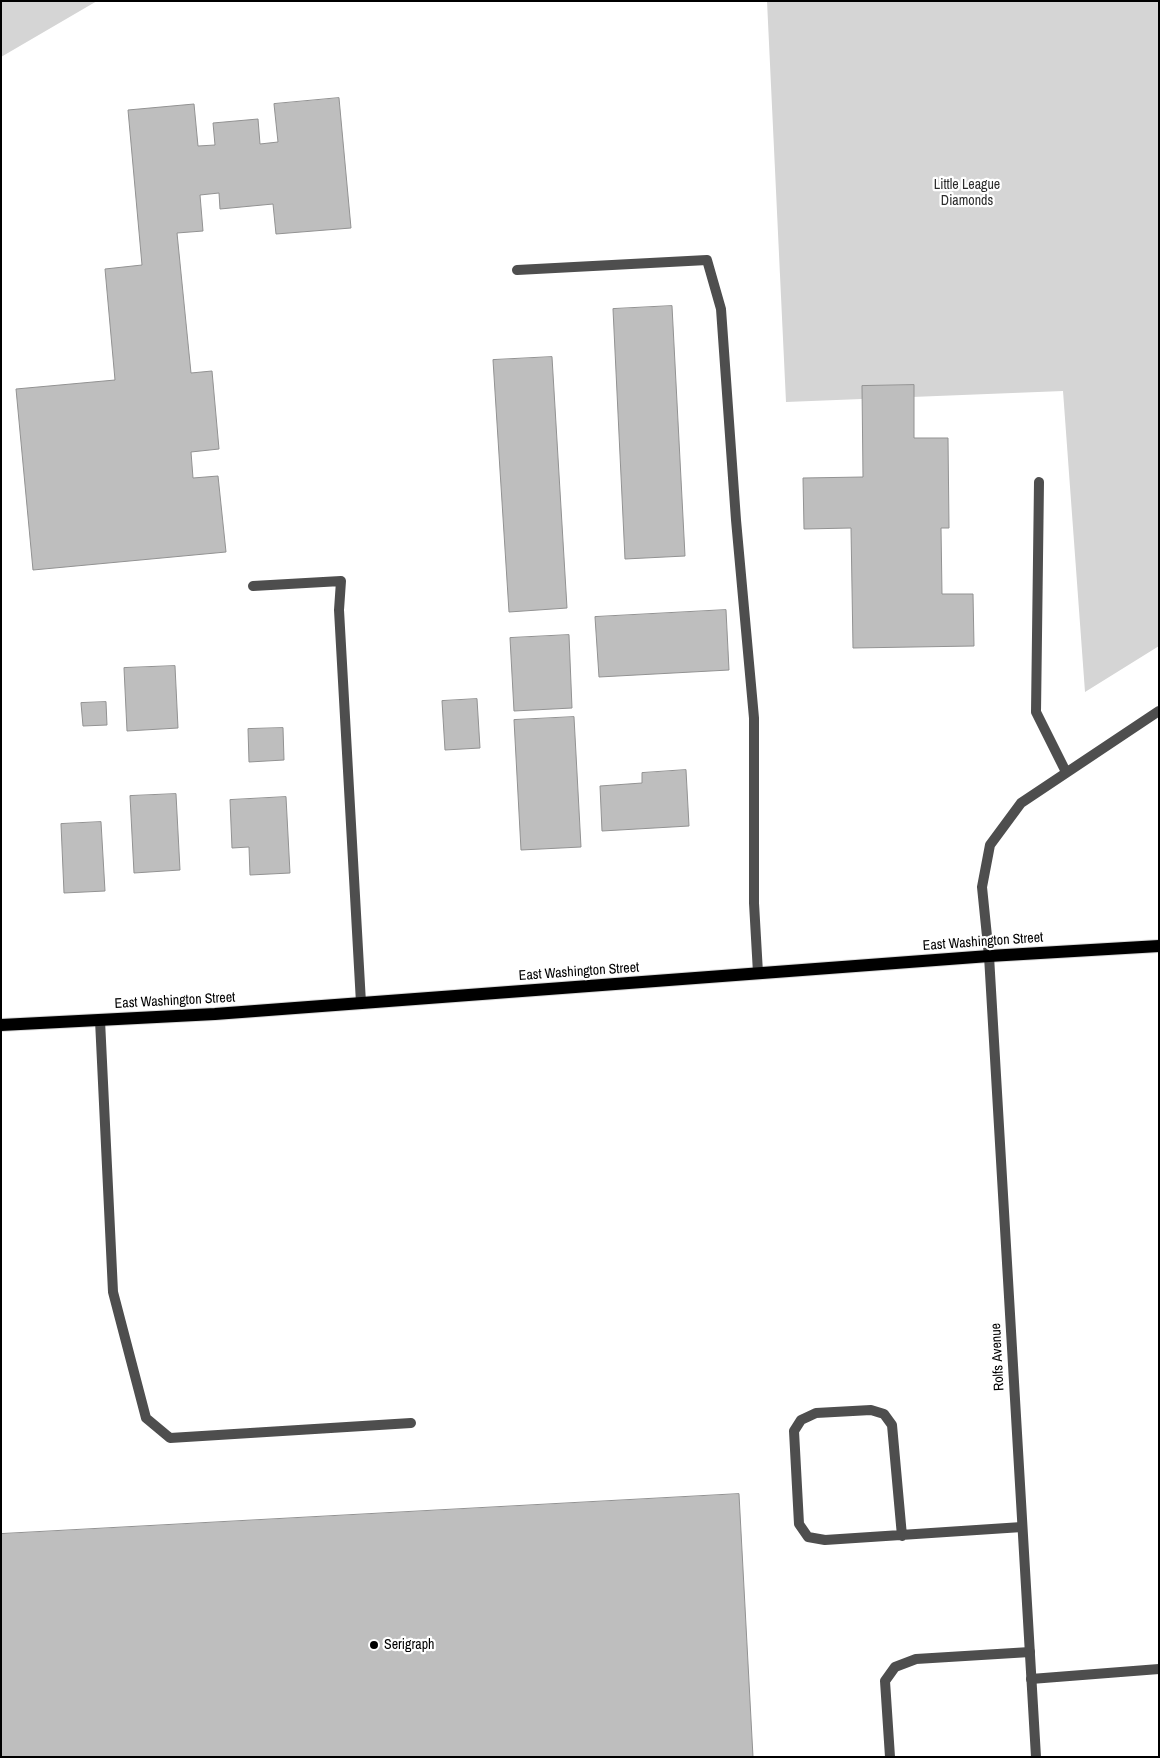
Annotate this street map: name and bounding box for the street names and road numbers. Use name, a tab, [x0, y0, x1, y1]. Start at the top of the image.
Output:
street label: East Washington Street	[922, 929, 1044, 955]
street label: East Washington Street	[518, 959, 640, 985]
street label: East Washington Street	[114, 989, 236, 1013]
street label: Rolfs Avenue	[988, 1323, 1008, 1391]

